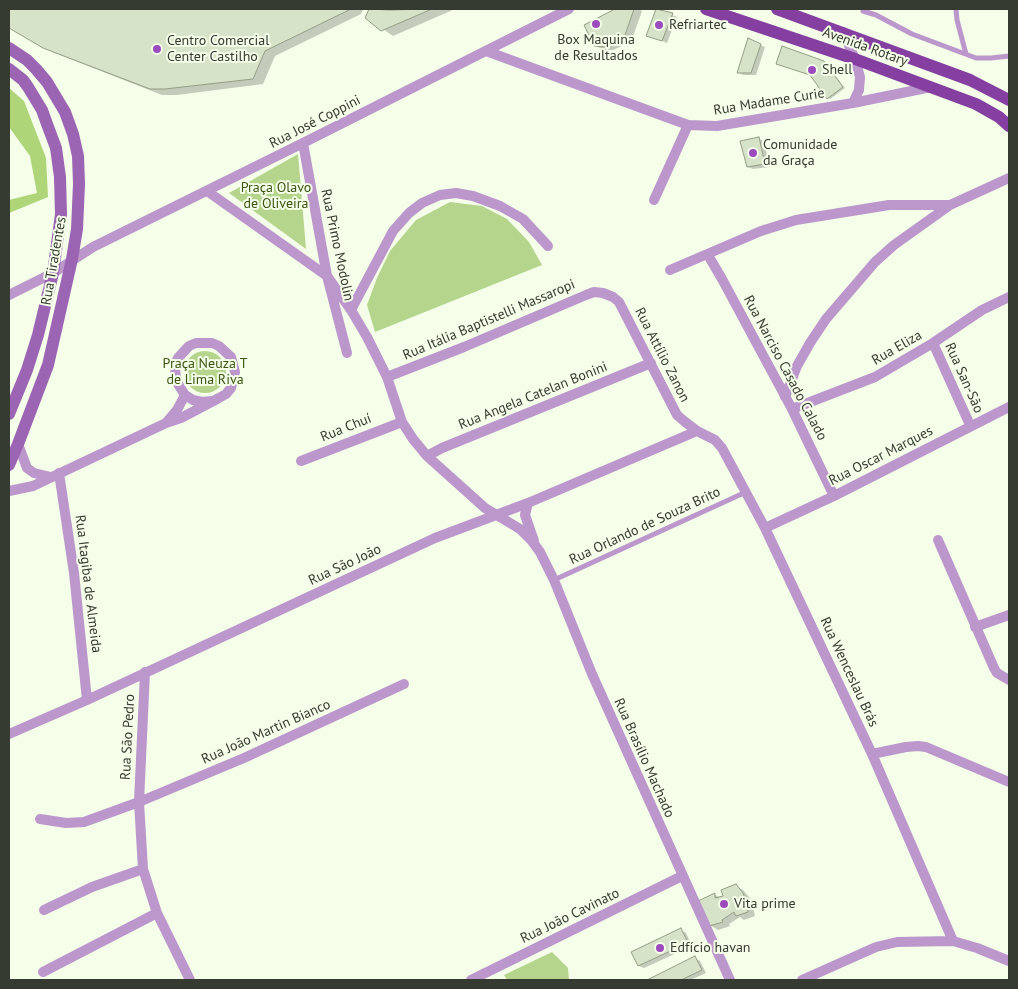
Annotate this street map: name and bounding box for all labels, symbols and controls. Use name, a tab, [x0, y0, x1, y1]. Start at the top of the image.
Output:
place label: Refriartec	[669, 17, 727, 33]
marker: Box Maquina de Resultados	[590, 18, 602, 30]
marker: Refriartec	[653, 19, 665, 31]
street label: Avenida Rotary	[820, 24, 910, 70]
place label: Box Maquina de Resultados	[554, 32, 638, 64]
place label: Centro Comercial Center Castilho	[167, 33, 269, 65]
marker: Centro Comercial Center Castilho	[151, 43, 163, 55]
place label: Shell	[822, 62, 852, 78]
marker: Shell	[806, 64, 818, 76]
street label: Rua Madame Curie	[712, 85, 826, 119]
street label: Rua José Coppini	[267, 92, 363, 152]
place label: Comunidade da Graça	[763, 137, 837, 170]
marker: Comunidade da Graça	[747, 147, 759, 159]
park label: Praça Olavo de Oliveira	[241, 180, 311, 212]
street label: Rua Primo Modolin	[317, 188, 357, 302]
street label: Rua Tiradentes	[38, 215, 70, 307]
street label: Rua Itália Baptistelli Massaropi	[400, 276, 578, 364]
street label: Rua Narciso Casado Calado	[740, 293, 830, 443]
street label: Rua Attílio Zanon	[631, 305, 693, 405]
street label: Rua Eliza	[869, 327, 925, 369]
street label: Rua San-São	[941, 340, 987, 416]
park label: Praça Neuza T de Lima Riva	[163, 356, 247, 388]
street label: Rua Angela Catelan Bonini	[456, 358, 610, 434]
street label: Rua Chuí	[318, 410, 374, 446]
street label: Rua Oscar Marques	[826, 423, 936, 489]
street label: Rua Orlando de Souza Brito	[567, 484, 723, 568]
street label: Rua Itagiba de Almeida	[71, 514, 105, 654]
street label: Rua São João	[306, 541, 384, 589]
street label: Rua Wenceslau Brás	[816, 614, 882, 730]
street label: Rua São Pedro	[117, 693, 139, 781]
street label: Rua João Martin Bianco	[199, 696, 333, 768]
street label: Rua Brasílio Machado	[610, 696, 678, 820]
street label: Rua João Cavinato	[518, 885, 622, 947]
place label: Vita prime	[734, 896, 796, 912]
marker: Vita prime	[718, 898, 730, 910]
place label: Edfício havan	[670, 940, 751, 956]
marker: Edfício havan	[654, 942, 666, 954]

